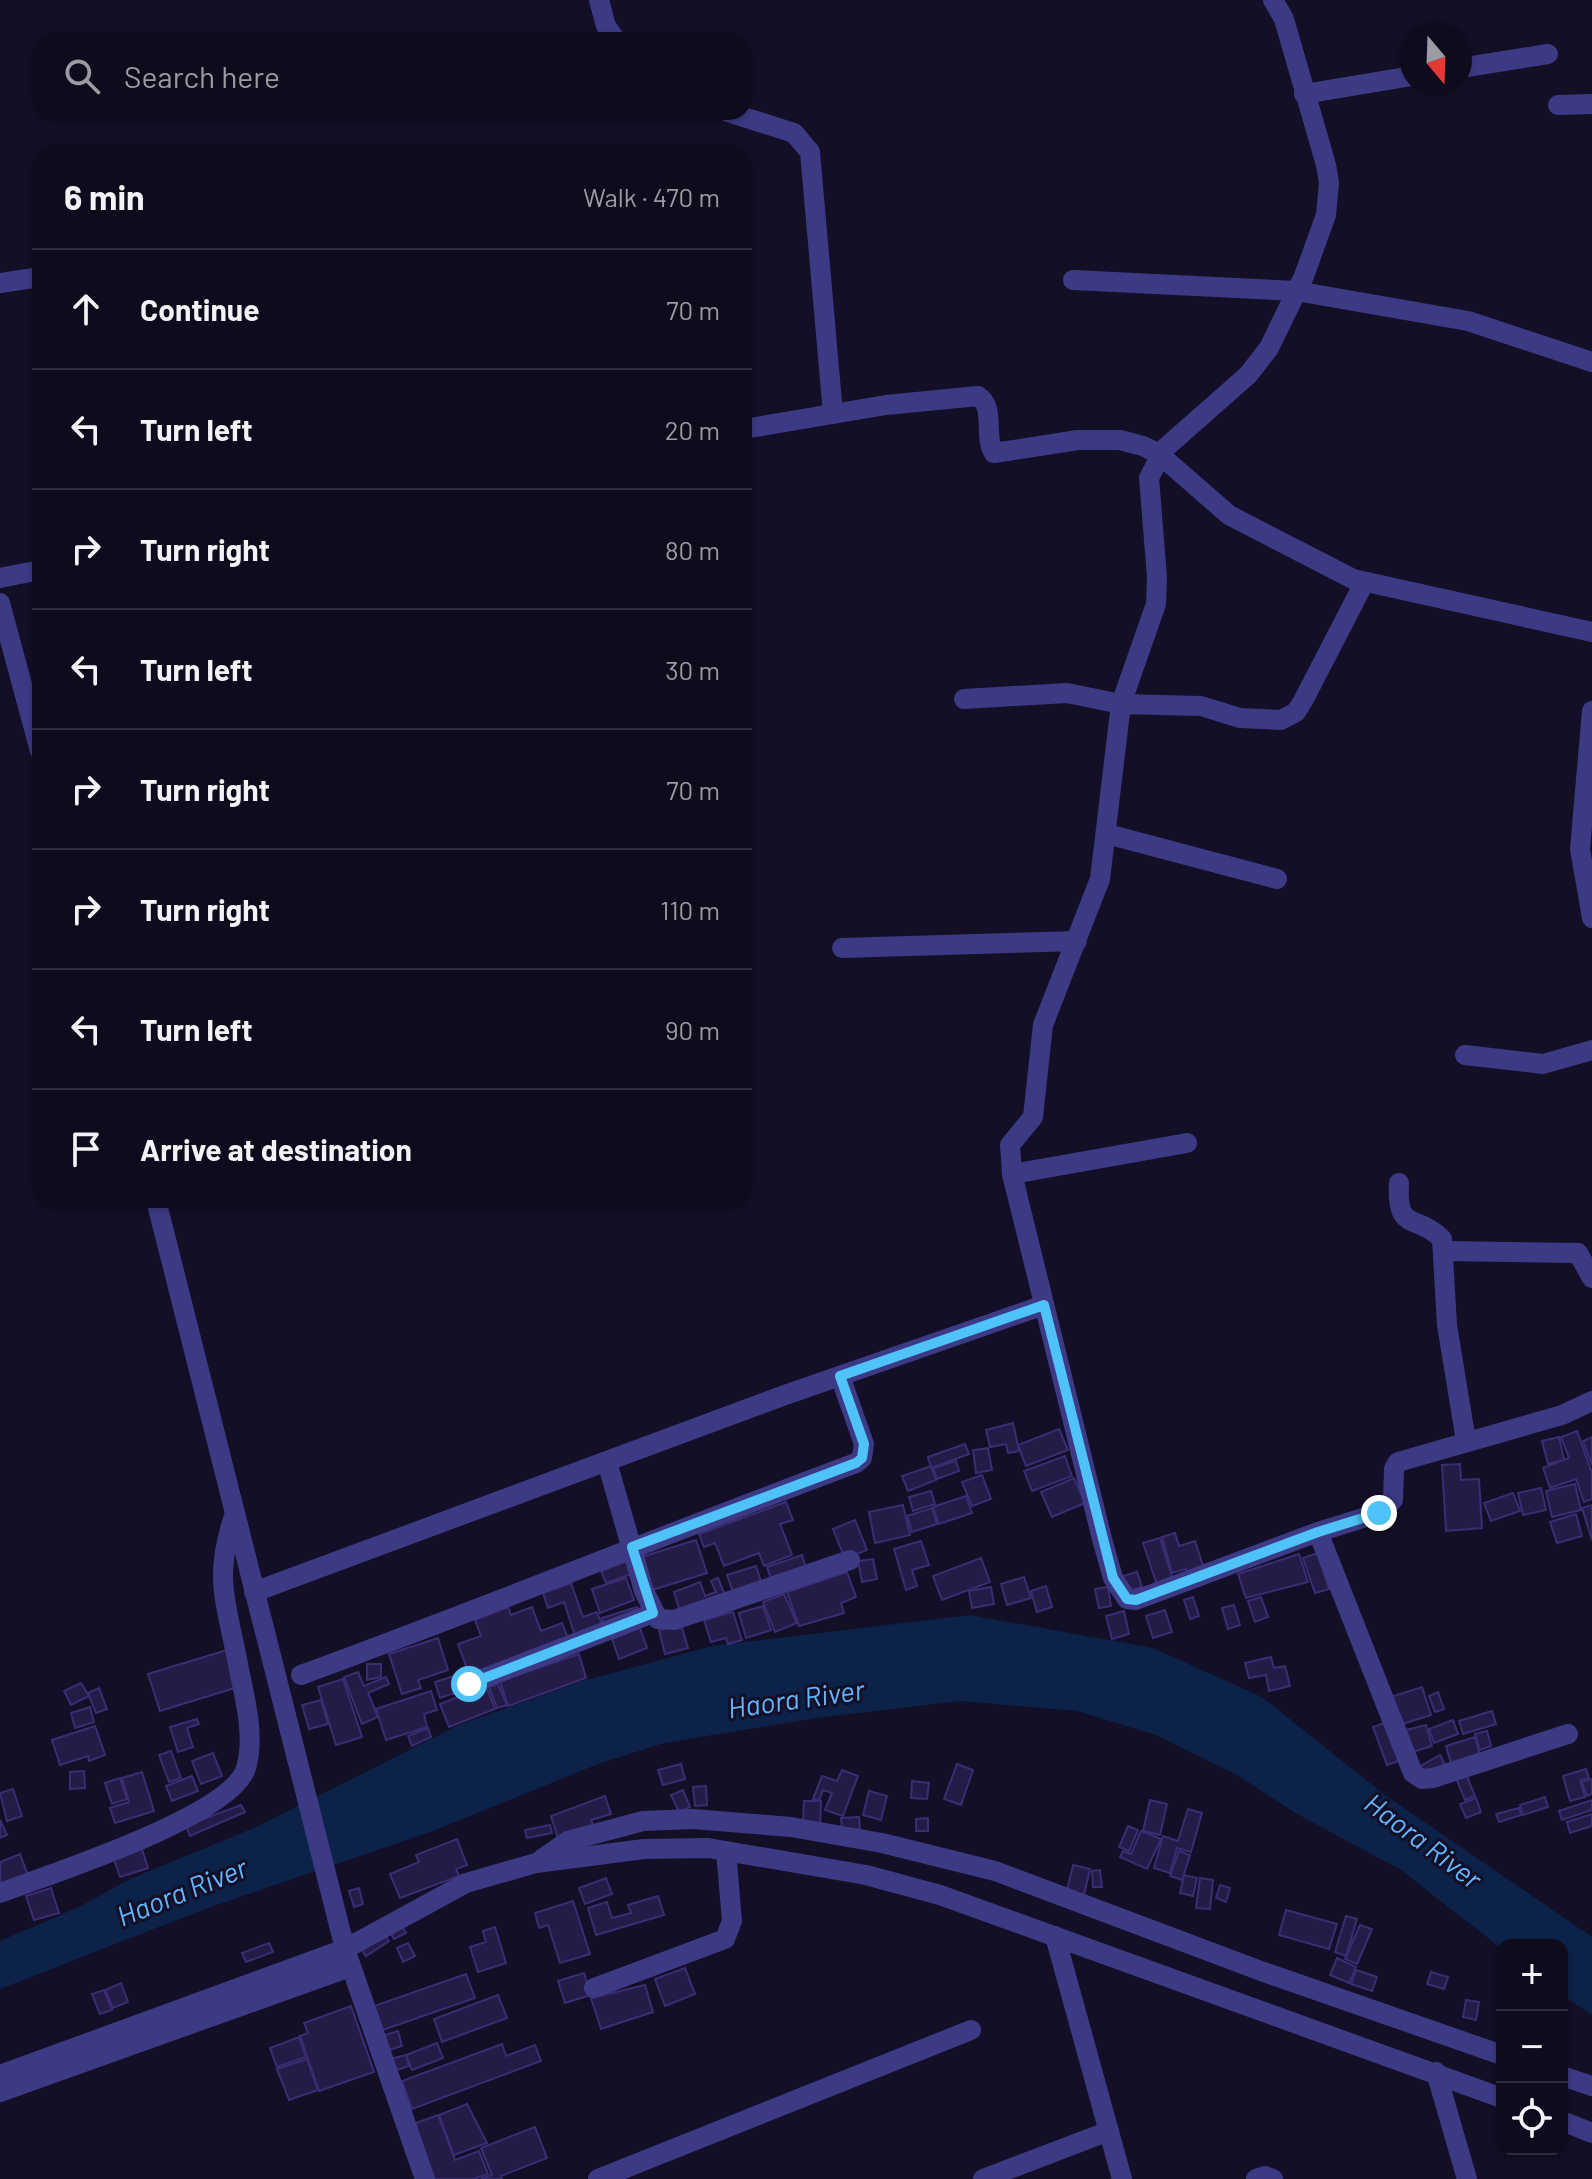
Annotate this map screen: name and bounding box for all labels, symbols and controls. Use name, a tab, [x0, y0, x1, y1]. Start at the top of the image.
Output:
north arrow	[1400, 24, 1472, 96]
search box	[32, 32, 752, 120]
icon: search	[60, 54, 104, 98]
text: Search here	[124, 58, 280, 94]
text: 6 min	[64, 176, 145, 217]
text: Walk · 470 m	[583, 181, 720, 212]
icon: ahead	[64, 287, 108, 331]
text: Continue	[140, 291, 260, 327]
text: 70 m	[666, 294, 720, 325]
icon: left	[64, 407, 108, 451]
text: Turn left	[140, 411, 253, 447]
text: 20 m	[665, 414, 720, 445]
icon: right	[64, 527, 108, 571]
text: Turn right	[140, 531, 270, 567]
text: 80 m	[665, 534, 720, 565]
icon: left	[64, 647, 108, 691]
text: Turn left	[140, 651, 253, 687]
text: 30 m	[665, 654, 720, 685]
icon: right	[64, 767, 108, 811]
text: Turn right	[140, 771, 270, 807]
text: 70 m	[666, 774, 720, 805]
icon: right	[64, 887, 108, 931]
text: Turn right	[140, 891, 270, 927]
text: 110 m	[660, 894, 720, 925]
icon: left	[64, 1007, 108, 1051]
text: Turn left	[140, 1011, 253, 1047]
text: 90 m	[665, 1014, 720, 1045]
icon: arrive	[64, 1127, 108, 1171]
text: Arrive at destination	[140, 1131, 412, 1167]
route end	[1361, 1495, 1397, 1531]
route start	[451, 1666, 487, 1702]
water label: Haora River	[725, 1671, 867, 1724]
water label: Haora River	[1358, 1785, 1490, 1896]
water label: Haora River	[111, 1849, 253, 1933]
map controls	[1496, 1939, 1568, 2155]
button: +	[1496, 1939, 1568, 2011]
button: −	[1496, 2011, 1568, 2083]
button: locate	[1496, 2083, 1568, 2155]

